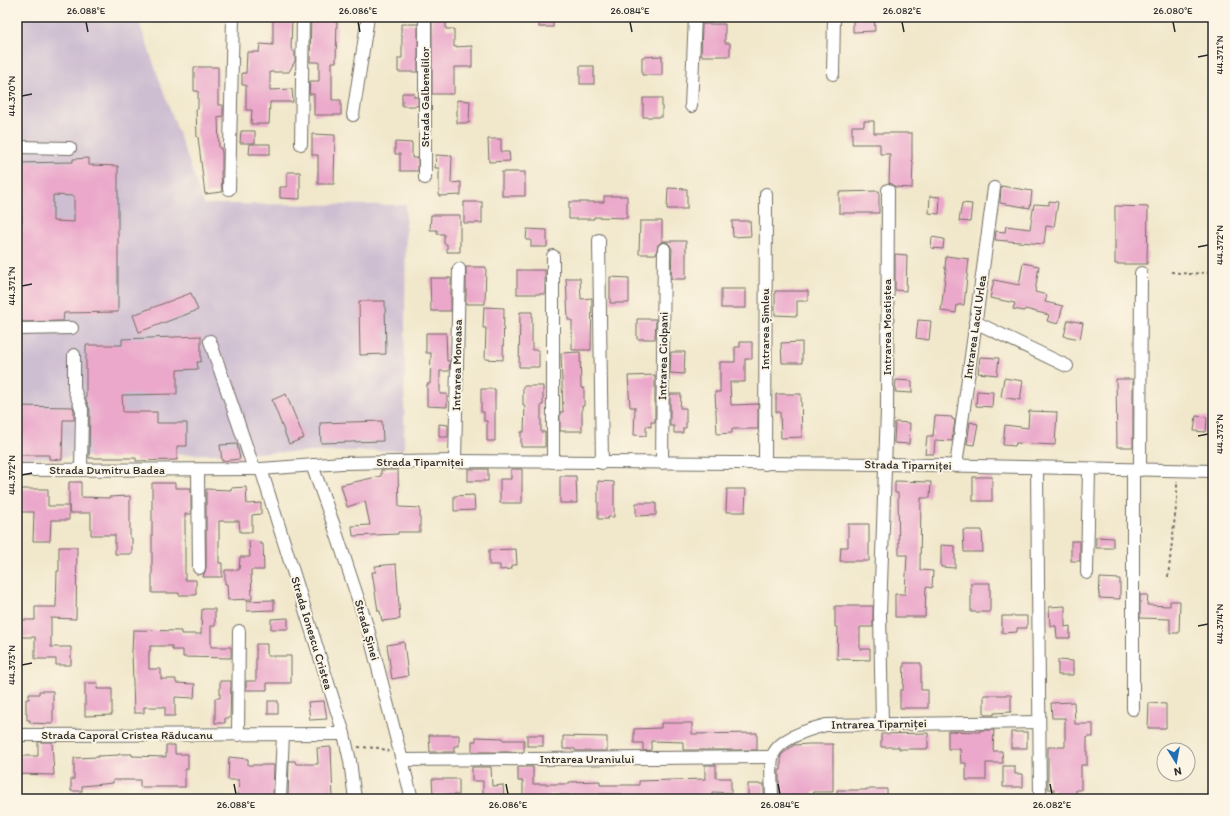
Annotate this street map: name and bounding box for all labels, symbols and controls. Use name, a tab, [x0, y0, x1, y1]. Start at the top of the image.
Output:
text: 26.088°E	[67, 4, 106, 17]
text: 26.086°E	[339, 4, 378, 17]
text: 26.084°E	[610, 4, 650, 17]
text: 26.082°E	[883, 4, 922, 17]
text: 26.080°E	[1153, 4, 1193, 17]
text: 44.371°N	[1213, 35, 1226, 75]
street label: Strada Galbenelilor	[418, 47, 432, 147]
text: 44.370°N	[5, 75, 18, 116]
text: 44.372°N	[1213, 225, 1226, 265]
text: 44.371°N	[5, 266, 18, 306]
street label: Intrarea Lacul Urlea	[961, 273, 989, 380]
street label: Intrarea Mostiștea	[880, 278, 894, 375]
street label: Intrarea Șimleu	[758, 288, 772, 370]
street label: Intrarea Ciolpani	[655, 312, 671, 400]
street label: Intrarea Moneasa	[449, 318, 465, 411]
text: 44.373°N	[1213, 414, 1226, 454]
text: 44.372°N	[5, 455, 18, 495]
street label: Strada Tiparniței	[376, 455, 464, 469]
street label: Strada Tiparniței	[864, 457, 952, 473]
street label: Strada Dumitru Badea	[49, 463, 165, 477]
street label: Strada Ionescu Cristea	[288, 575, 336, 691]
street label: Strada Șinei	[352, 598, 382, 662]
text: 44.374°N	[1213, 603, 1226, 644]
text: 44.373°N	[5, 645, 18, 685]
street label: Intrarea Tiparniței	[831, 716, 927, 732]
street label: Strada Caporal Cristea Răducanu	[41, 728, 213, 742]
north arrow	[1156, 742, 1196, 782]
street label: Intrarea Uraniului	[540, 752, 634, 766]
text: N	[1173, 764, 1183, 778]
text: 26.088°E	[217, 798, 256, 811]
text: 26.086°E	[489, 798, 528, 811]
text: 26.084°E	[760, 798, 800, 811]
text: 26.082°E	[1033, 798, 1072, 811]

